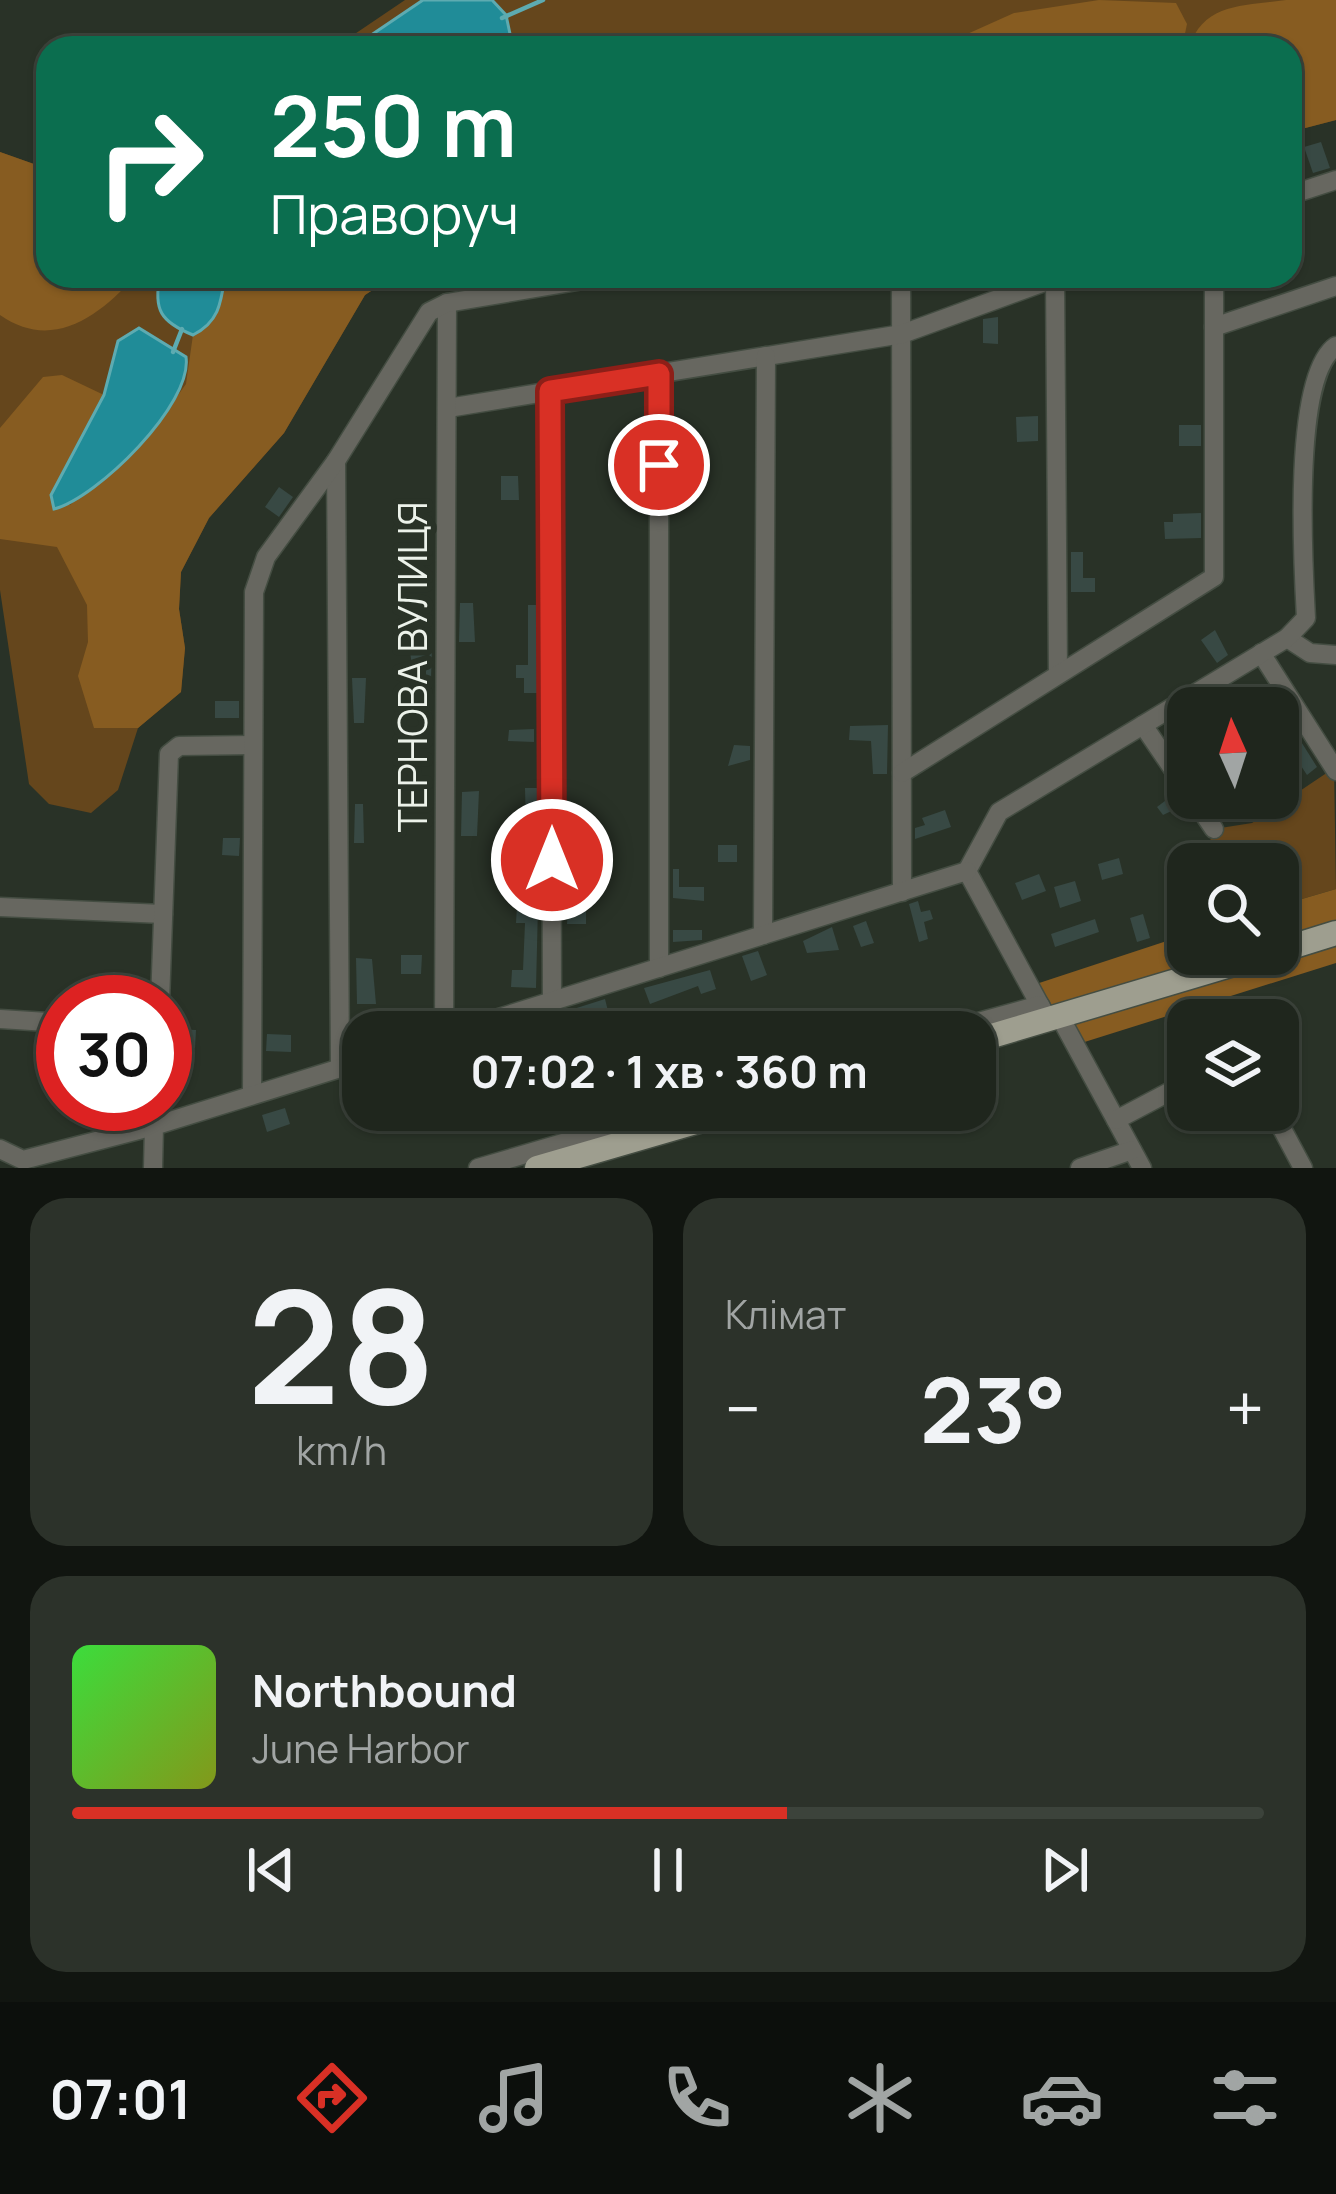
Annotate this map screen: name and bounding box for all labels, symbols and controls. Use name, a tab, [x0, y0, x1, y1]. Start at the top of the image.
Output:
text: 250 m	[270, 67, 517, 182]
icon: right	[72, 84, 228, 240]
text: Праворуч	[270, 176, 519, 250]
pin	[608, 414, 710, 516]
icon: arrive	[626, 432, 692, 498]
street label: ТЕРНОВА ВУЛИЦЯ	[385, 501, 439, 833]
north arrow	[1167, 687, 1299, 819]
map controls	[1167, 687, 1299, 1131]
position arrow	[489, 797, 615, 923]
button: search	[1167, 843, 1299, 975]
speed limit sign: 30	[36, 975, 192, 1131]
button: layers	[1167, 999, 1299, 1131]
text: 07:02 · 1 хв · 360 m	[470, 1040, 868, 1102]
text: 28	[247, 1238, 436, 1451]
text: Клімат	[725, 1287, 847, 1341]
text: 23°	[920, 1347, 1067, 1470]
text: −	[725, 1363, 761, 1453]
text: +	[1226, 1363, 1264, 1453]
text: km/h	[296, 1423, 387, 1477]
text: Northbound	[252, 1659, 517, 1721]
text: June Harbor	[252, 1721, 470, 1775]
icon: previous	[238, 1837, 304, 1903]
icon: pause	[635, 1837, 701, 1903]
icon: next	[1032, 1837, 1098, 1903]
icon: directions	[290, 2056, 374, 2140]
icon: music	[472, 2056, 556, 2140]
icon: phone	[655, 2056, 739, 2140]
icon: climate	[838, 2056, 922, 2140]
icon: car	[1020, 2056, 1104, 2140]
icon: filters	[1203, 2056, 1287, 2140]
text: 07:01	[49, 2061, 191, 2135]

